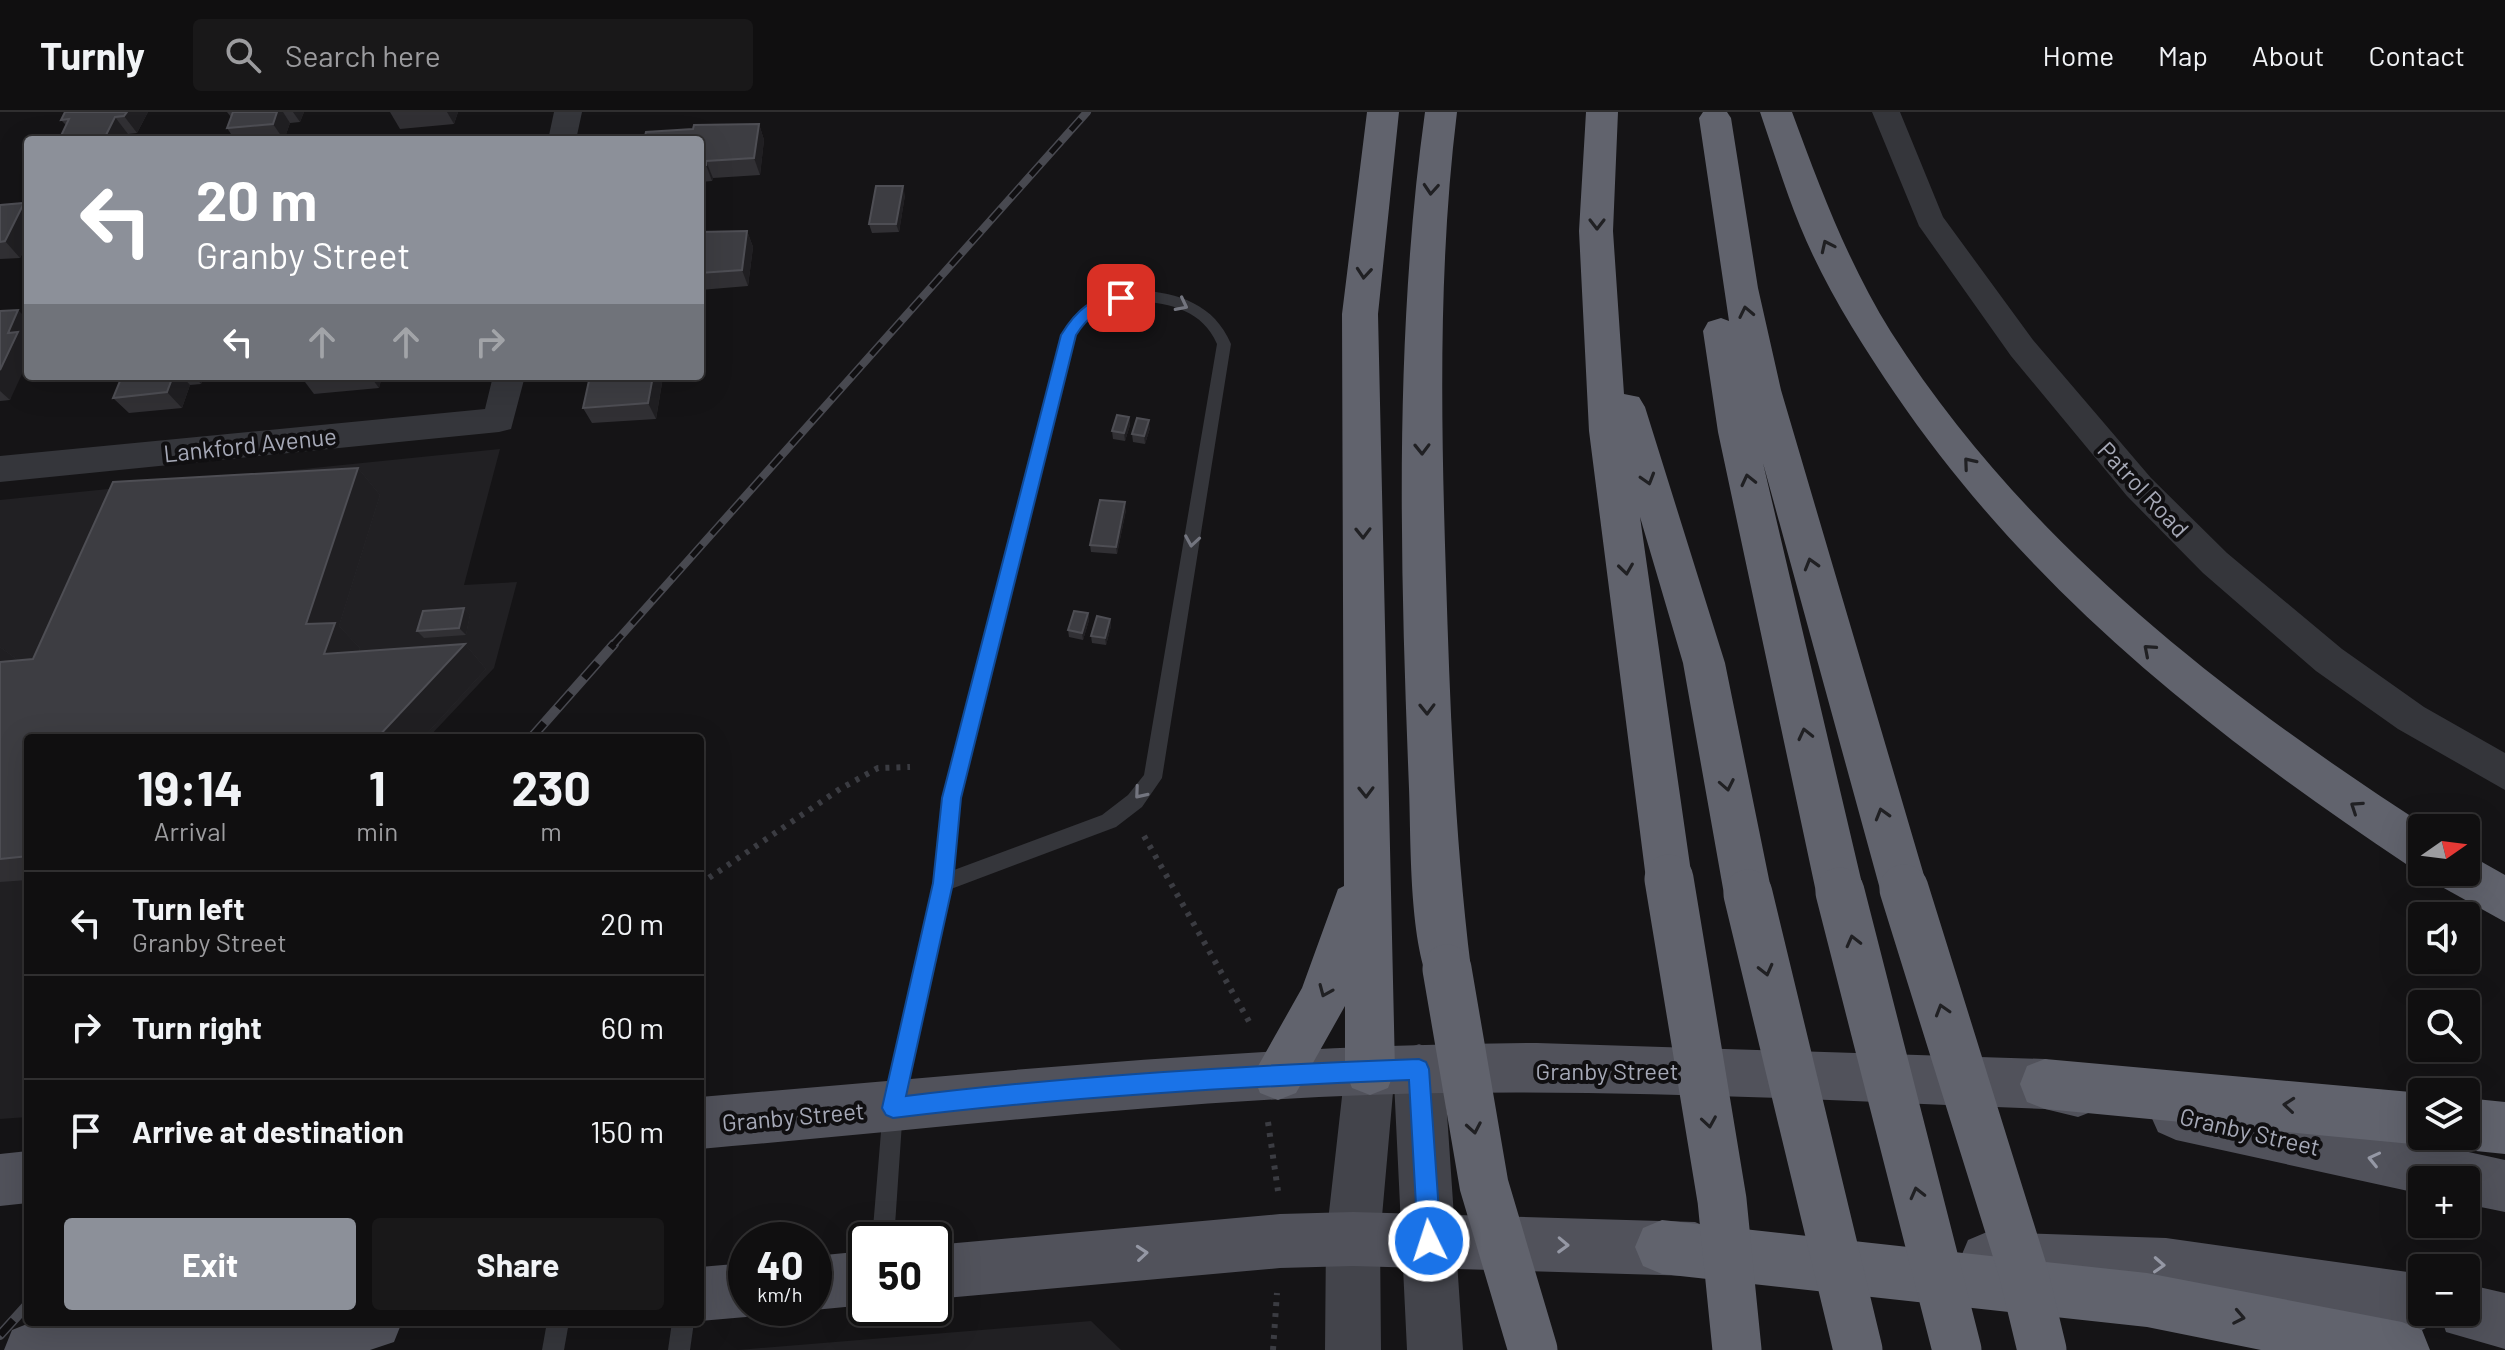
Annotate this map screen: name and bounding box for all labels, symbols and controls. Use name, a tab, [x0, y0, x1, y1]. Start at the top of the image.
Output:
search box	[193, 19, 753, 91]
text: Turnly	[40, 32, 145, 78]
icon: search	[221, 33, 265, 77]
text: Search here	[285, 37, 441, 73]
text: Home	[2043, 38, 2114, 72]
text: Map	[2158, 38, 2208, 72]
text: About	[2252, 38, 2324, 72]
text: Contact	[2368, 38, 2465, 72]
text: 20 m	[196, 165, 317, 232]
icon: left	[64, 168, 168, 272]
one-way arrow	[1423, 183, 1440, 196]
one-way arrow	[1588, 218, 1606, 231]
text: Granby Street	[196, 233, 410, 276]
one-way arrow	[1821, 240, 1837, 254]
pin	[1087, 264, 1155, 332]
one-way arrow	[1355, 267, 1372, 280]
icon: arrive	[1099, 276, 1143, 320]
one-way arrow	[1174, 295, 1189, 310]
one-way arrow	[1738, 306, 1755, 319]
icon: left	[216, 320, 260, 364]
icon: ahead	[300, 320, 344, 364]
icon: ahead	[384, 320, 428, 364]
icon: right	[468, 320, 512, 364]
street label: Lankford Avenue	[162, 420, 338, 468]
street label: Patrol Road	[2092, 435, 2196, 543]
one-way arrow	[1413, 443, 1431, 456]
one-way arrow	[1964, 458, 1979, 473]
one-way arrow	[1639, 472, 1655, 486]
one-way arrow	[1740, 473, 1757, 487]
one-way arrow	[1354, 527, 1371, 540]
one-way arrow	[1184, 534, 1201, 548]
one-way arrow	[1804, 557, 1820, 571]
one-way arrow	[1617, 562, 1634, 576]
one-way arrow	[2144, 645, 2159, 660]
one-way arrow	[1418, 703, 1436, 716]
one-way arrow	[1797, 727, 1814, 741]
text: 19:14	[137, 758, 243, 816]
text: 1	[369, 758, 386, 816]
text: 230	[511, 758, 591, 816]
one-way arrow	[1717, 778, 1734, 792]
one-way arrow	[1136, 784, 1150, 799]
one-way arrow	[1357, 787, 1375, 799]
one-way arrow	[2351, 802, 2365, 817]
one-way arrow	[1875, 807, 1892, 821]
north arrow	[2408, 814, 2480, 886]
map controls	[2408, 814, 2480, 1326]
text: Arrival	[154, 815, 226, 846]
text: min	[356, 815, 398, 846]
text: m	[540, 815, 562, 846]
text: Turn left	[132, 890, 245, 926]
icon: left	[64, 901, 108, 945]
button: sound	[2408, 902, 2480, 974]
text: 20 m	[600, 905, 664, 941]
text: Granby Street	[132, 926, 287, 957]
one-way arrow	[1845, 935, 1862, 949]
one-way arrow	[1757, 963, 1774, 977]
one-way arrow	[1319, 983, 1335, 997]
button: search	[2408, 990, 2480, 1062]
one-way arrow	[1935, 1003, 1951, 1017]
icon: right	[64, 1005, 108, 1049]
text: Turn right	[132, 1009, 262, 1045]
text: 60 m	[601, 1009, 664, 1045]
street label: Granby Street	[1536, 1056, 1678, 1085]
button: layers	[2408, 1078, 2480, 1150]
street label: Granby Street	[721, 1095, 865, 1137]
one-way arrow	[2282, 1097, 2295, 1114]
street label: Granby Street	[2177, 1101, 2323, 1161]
icon: arrive	[64, 1109, 108, 1153]
text: Arrive at destination	[132, 1113, 404, 1149]
text: 150 m	[590, 1113, 664, 1149]
one-way arrow	[1700, 1115, 1717, 1128]
one-way arrow	[1465, 1122, 1482, 1135]
one-way arrow	[2367, 1151, 2381, 1168]
button: +	[2408, 1166, 2480, 1238]
one-way arrow	[1910, 1187, 1927, 1201]
position arrow	[1387, 1199, 1471, 1283]
button: Exit	[64, 1218, 356, 1310]
button: Share	[372, 1218, 664, 1310]
speed limit sign: 50	[848, 1222, 952, 1326]
one-way arrow	[1557, 1236, 1570, 1253]
text: 40	[757, 1240, 804, 1288]
one-way arrow	[1136, 1245, 1149, 1262]
button: −	[2408, 1254, 2480, 1326]
one-way arrow	[2153, 1256, 2166, 1273]
text: km/h	[757, 1282, 803, 1306]
one-way arrow	[2232, 1308, 2245, 1325]

